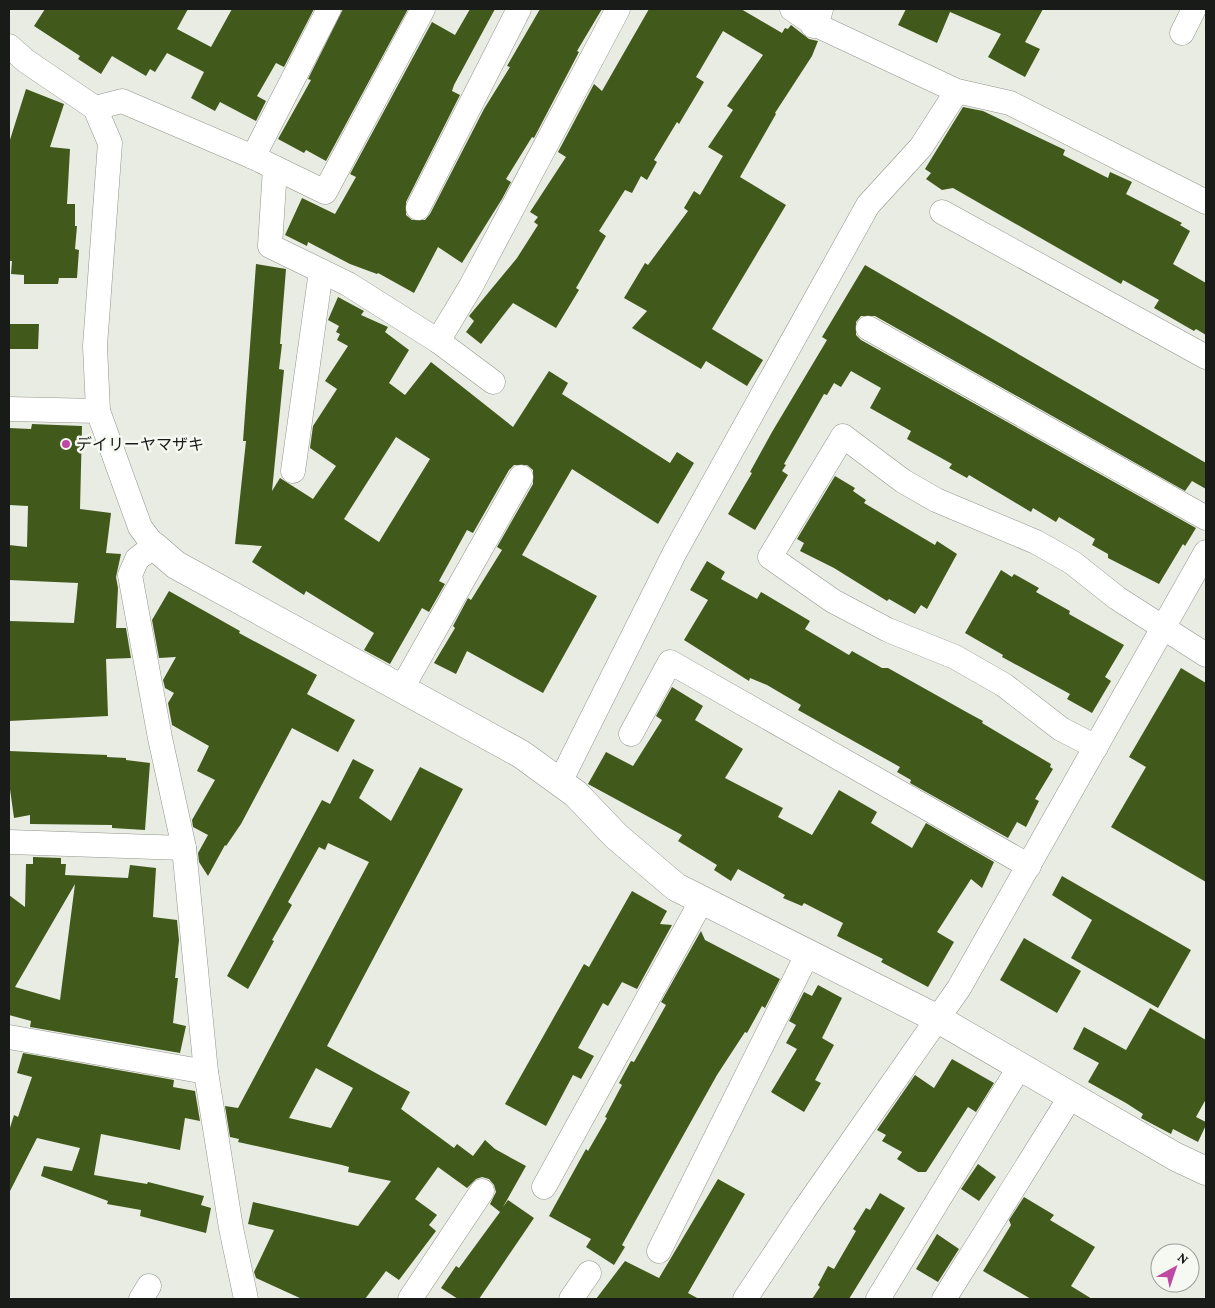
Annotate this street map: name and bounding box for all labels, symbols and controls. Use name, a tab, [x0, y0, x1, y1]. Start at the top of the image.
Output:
place label: デイリーヤマザキ	[76, 436, 204, 453]
marker: デイリーヤマザキ	[60, 438, 72, 450]
north arrow	[1150, 1243, 1200, 1293]
text: N	[1175, 1249, 1193, 1268]

